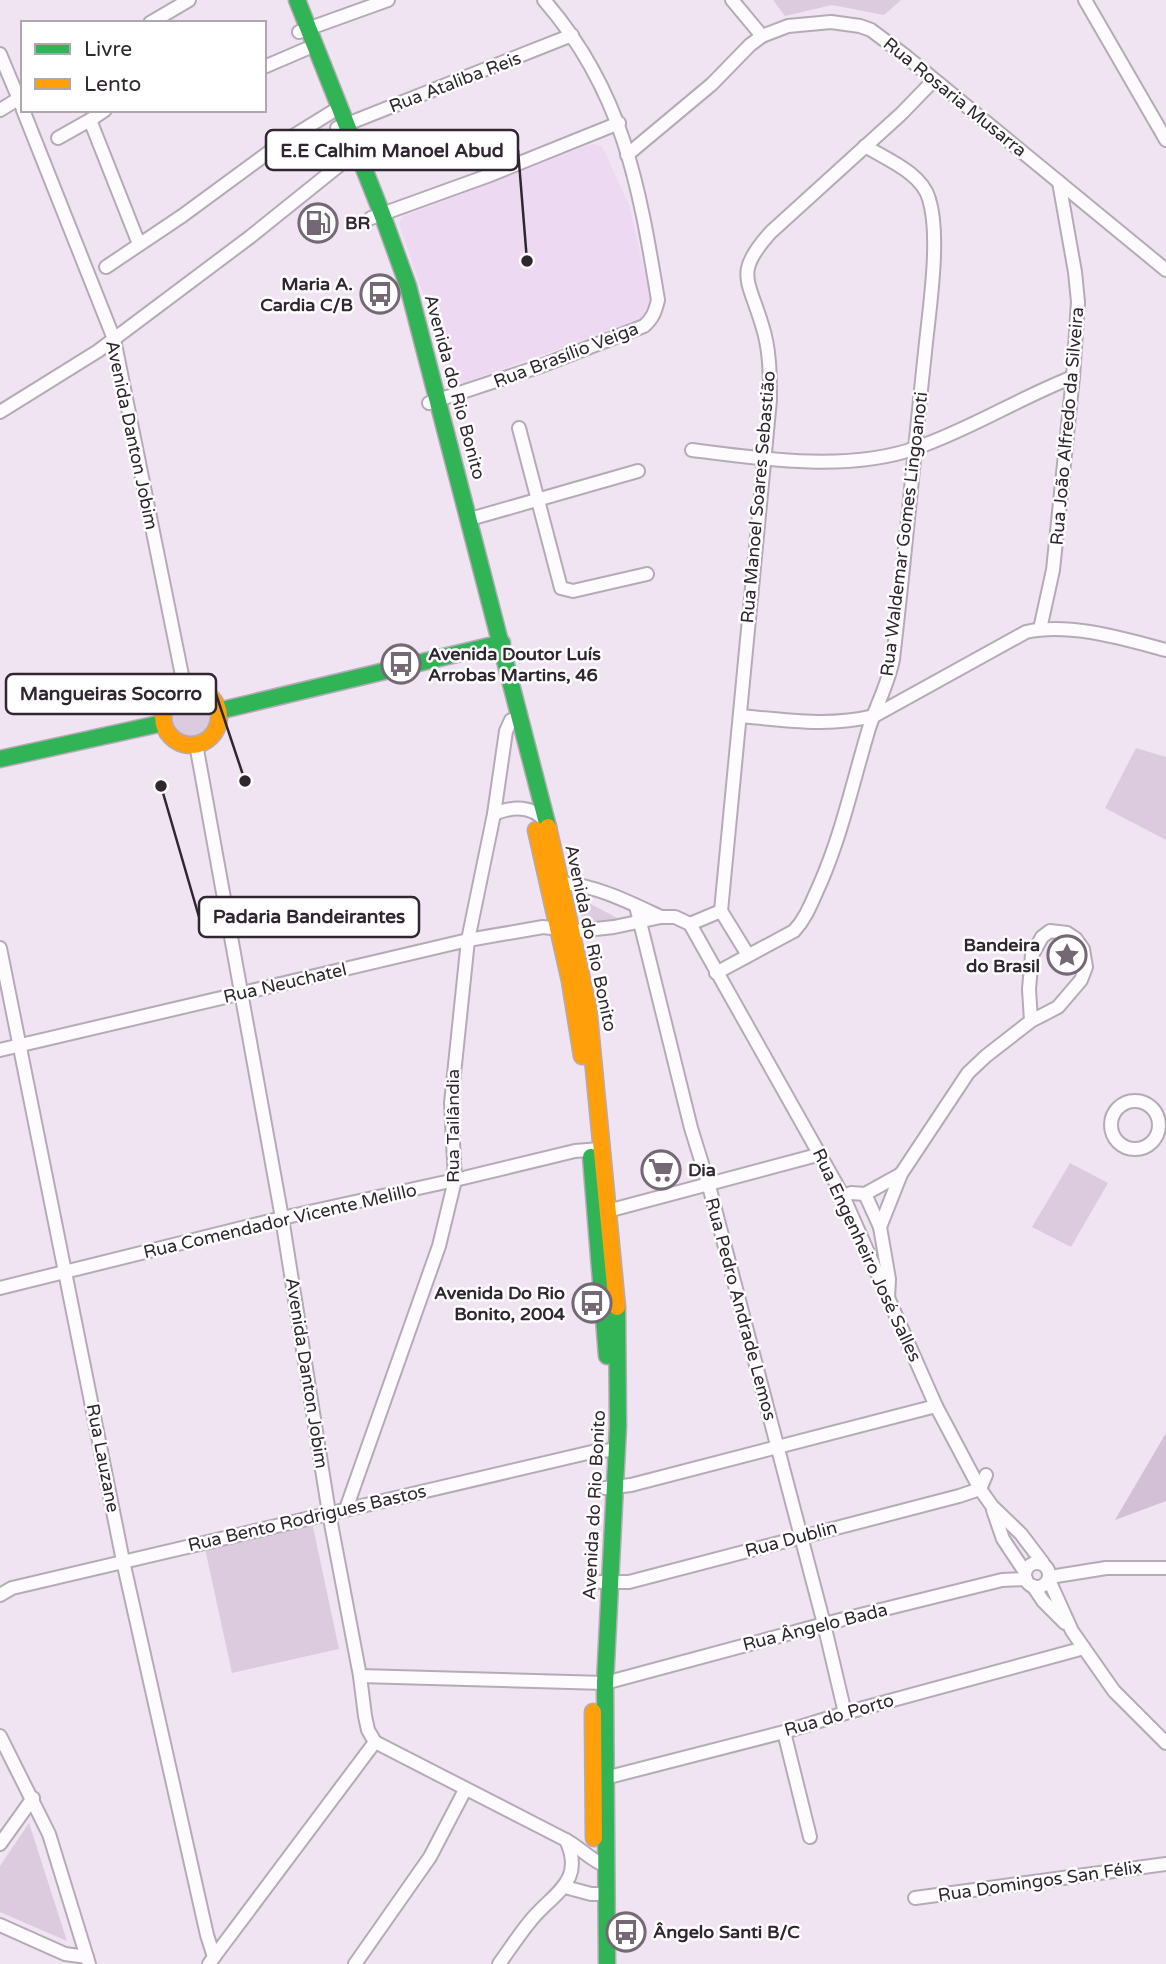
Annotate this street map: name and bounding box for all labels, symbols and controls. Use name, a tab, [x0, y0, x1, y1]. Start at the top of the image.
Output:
legend	[21, 21, 266, 112]
street label: Rua Rosaria Musarra	[879, 32, 1031, 162]
text: Livre	[84, 37, 132, 62]
street label: Rua Ataliba Reis	[386, 47, 524, 117]
text: Lento	[84, 72, 141, 97]
callout: E.E Calhim Manoel Abud	[266, 130, 518, 170]
text: E.E Calhim Manoel Abud	[280, 140, 504, 162]
fuel station icon: BR	[297, 202, 339, 244]
place label: BR	[345, 212, 370, 234]
place label: Maria A. Cardia C/B	[260, 273, 353, 316]
bus stop icon: Maria A. Cardia C/B	[359, 273, 401, 315]
street label: Avenida do Rio Bonito	[420, 292, 490, 482]
street label: Rua João Alfredo da Silveira	[1046, 306, 1088, 546]
street label: Rua Brasílio Veiga	[491, 317, 641, 393]
street label: Avenida Danton Jobim	[101, 338, 163, 532]
street label: Rua Manoel Soares Sebastião	[736, 370, 780, 624]
street label: Rua Waldemar Gomes Lingoanoti	[876, 391, 932, 677]
bus stop icon: Avenida Doutor Luís Arrobas Martins, 46	[380, 643, 422, 685]
place label: Avenida Doutor Luís Arrobas Martins, 46	[428, 643, 601, 686]
callout: Mangueiras Socorro	[6, 674, 216, 714]
text: Mangueiras Socorro	[20, 683, 202, 706]
street label: Avenida do Rio Bonito	[560, 843, 622, 1033]
callout: Padaria Bandeirantes	[199, 897, 419, 937]
text: Padaria Bandeirantes	[213, 906, 405, 928]
place label: Bandeira do Brasil	[963, 934, 1040, 977]
place icon: Bandeira do Brasil	[1046, 934, 1088, 976]
street label: Rua Neuchatel	[221, 958, 349, 1008]
street label: Rua Tailândia	[442, 1069, 464, 1183]
street label: Rua Engenheiro José Salles	[808, 1145, 926, 1365]
supermarket icon: Dia	[640, 1149, 682, 1191]
place label: Dia	[688, 1159, 716, 1181]
street label: Rua Comendador Vicente Melillo	[141, 1179, 419, 1263]
street label: Rua Pedro Andrade Lemos	[701, 1195, 781, 1423]
street label: Avenida Danton Jobim	[281, 1276, 333, 1470]
place label: Avenida Do Rio Bonito, 2004	[434, 1282, 566, 1325]
bus stop icon: Avenida Do Rio Bonito, 2004	[571, 1282, 613, 1324]
street label: Rua Lauzane	[82, 1402, 124, 1514]
street label: Avenida do Rio Bonito	[578, 1409, 610, 1601]
street label: Rua Bento Rodrigues Bastos	[186, 1480, 428, 1556]
street label: Rua Dublin	[743, 1516, 839, 1562]
street label: Rua Ângelo Bada	[740, 1598, 890, 1656]
street label: Rua do Porto	[782, 1689, 896, 1741]
street label: Rua Domingos San Félix	[936, 1856, 1144, 1906]
bus stop icon: Ângelo Santi B/C	[605, 1911, 647, 1953]
place label: Ângelo Santi B/C	[653, 1921, 800, 1943]

